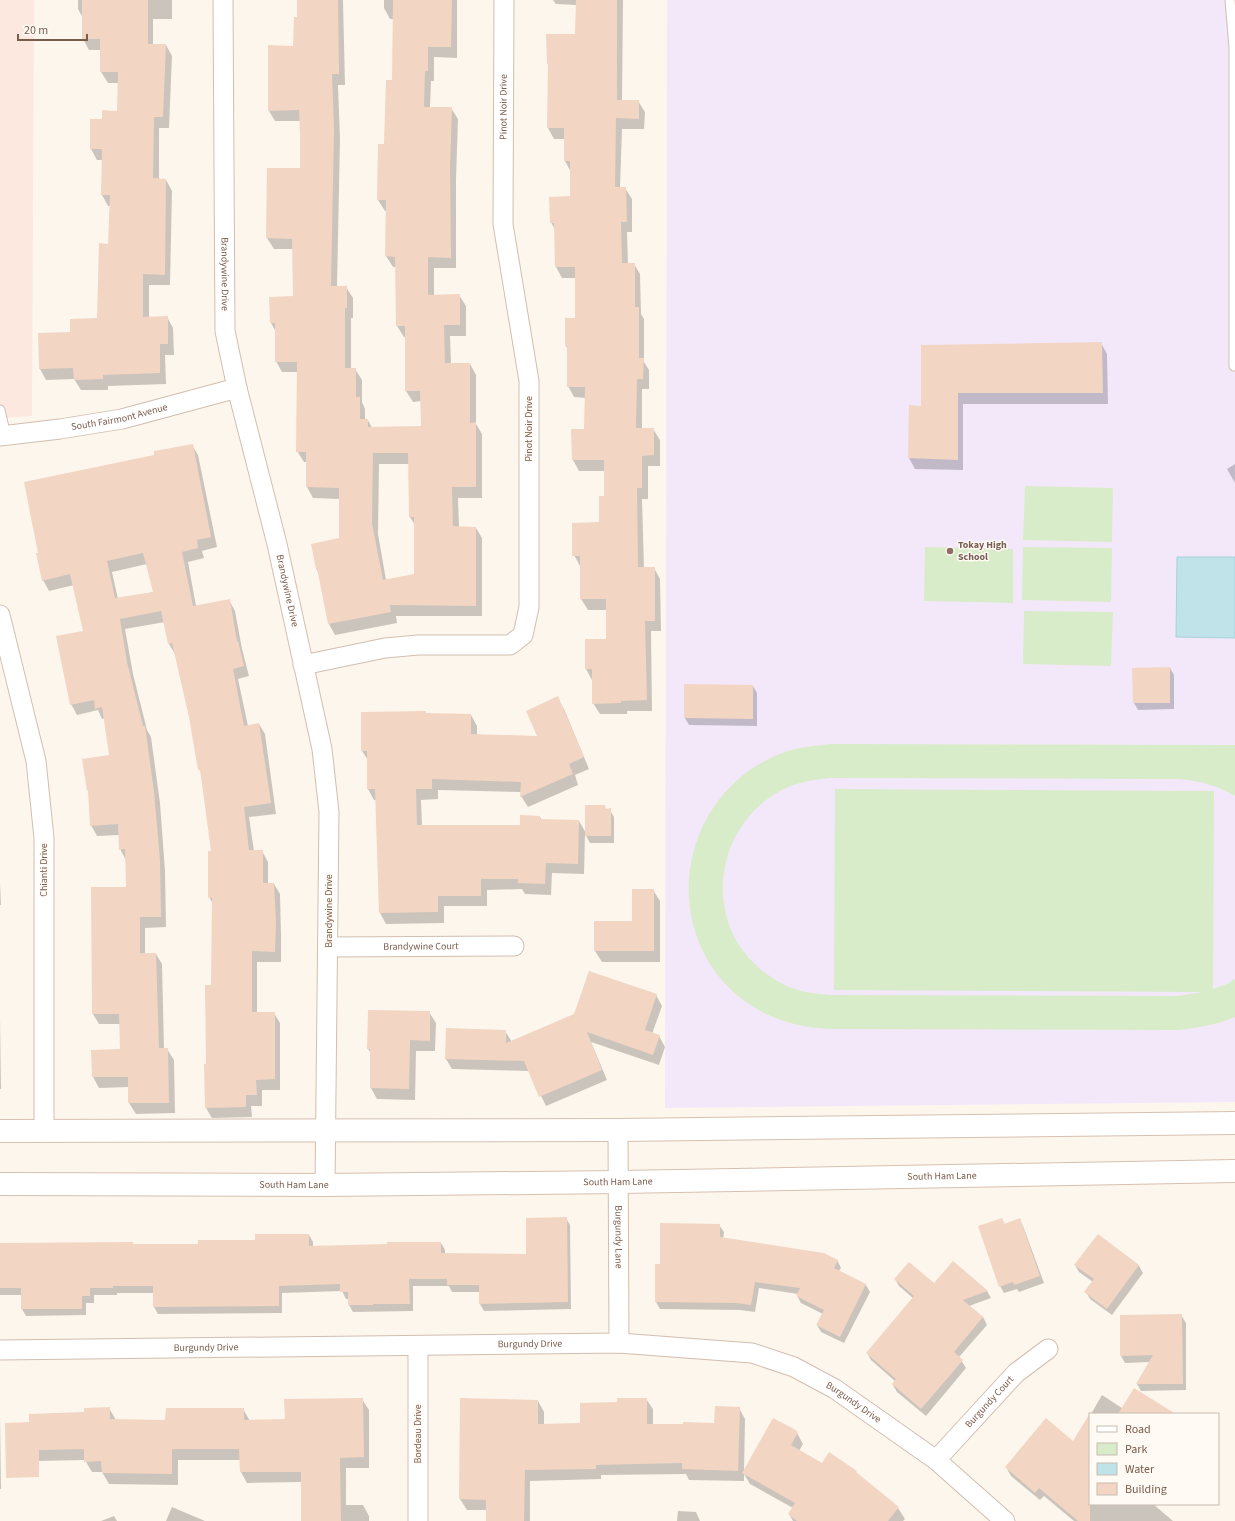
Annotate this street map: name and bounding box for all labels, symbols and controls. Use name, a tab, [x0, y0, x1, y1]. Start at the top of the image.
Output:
scale bar	[18, 16, 87, 42]
text: 20 m	[24, 22, 48, 39]
street label: Pinot Noir Drive	[496, 74, 511, 140]
street label: Brandywine Drive	[217, 237, 232, 311]
street label: Pinot Noir Drive	[522, 396, 536, 462]
street label: South Fairmont Avenue	[70, 400, 169, 434]
place label: Tokay High School	[958, 538, 1007, 564]
marker: Tokay High School	[945, 546, 955, 556]
street label: Brandywine Drive	[272, 553, 302, 628]
street label: Chianti Drive	[37, 843, 51, 897]
street label: Brandywine Drive	[322, 874, 336, 948]
street label: Brandywine Court	[383, 939, 459, 954]
street label: South Ham Lane	[907, 1169, 977, 1184]
street label: South Ham Lane	[583, 1174, 653, 1189]
street label: South Ham Lane	[259, 1178, 329, 1192]
street label: Burgundy Lane	[611, 1205, 626, 1269]
street label: Burgundy Drive	[498, 1337, 562, 1351]
street label: Burgundy Drive	[174, 1340, 238, 1355]
street label: Burgundy Court	[962, 1372, 1018, 1431]
street label: Burgundy Drive	[823, 1378, 884, 1426]
street label: Bordeau Drive	[411, 1404, 425, 1464]
legend	[1089, 1413, 1219, 1505]
text: Road	[1125, 1421, 1151, 1438]
text: Park	[1125, 1441, 1147, 1458]
text: Water	[1125, 1461, 1155, 1478]
text: Building	[1125, 1481, 1167, 1498]

